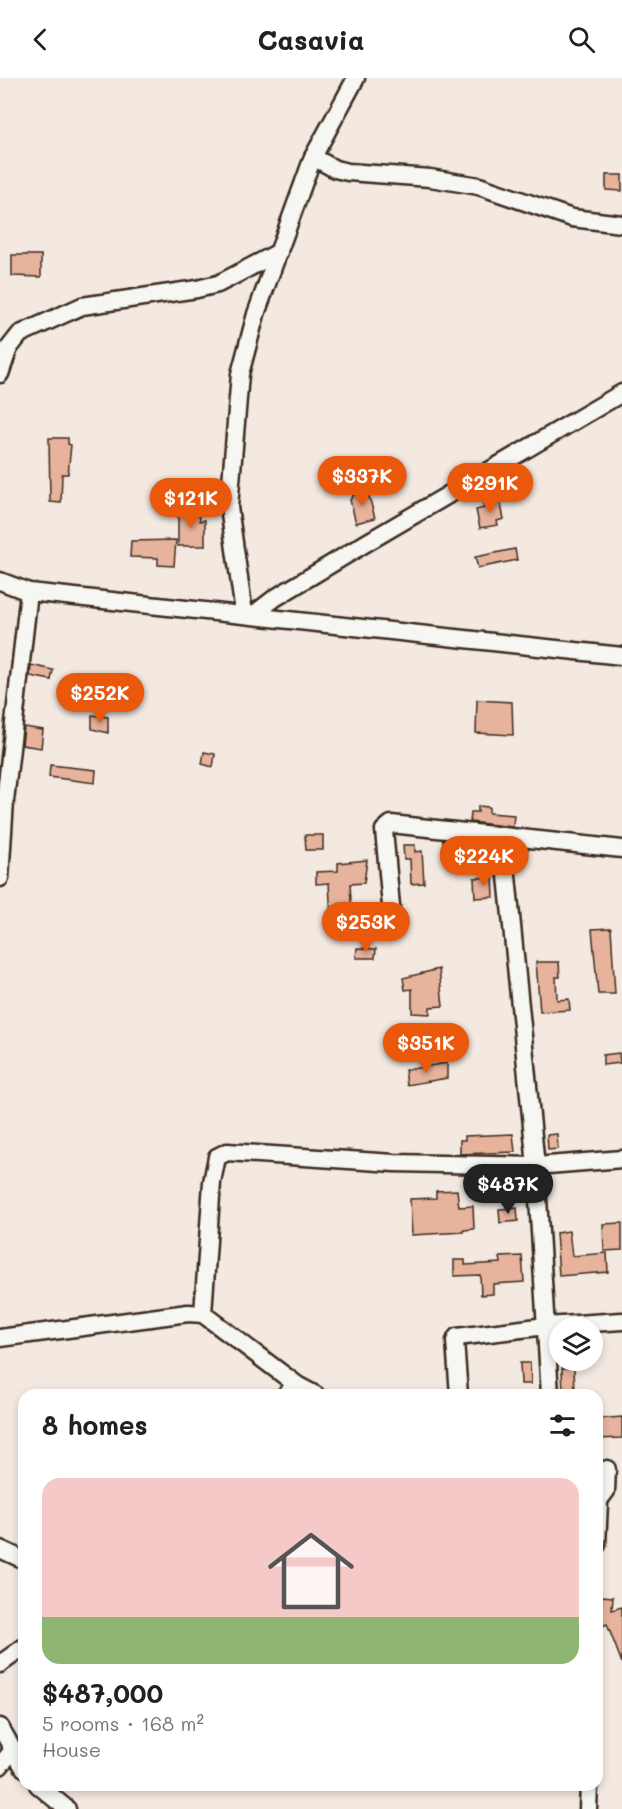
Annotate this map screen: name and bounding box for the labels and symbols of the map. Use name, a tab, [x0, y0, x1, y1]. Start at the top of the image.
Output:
pin: $337K	[320, 456, 404, 507]
pin: $291K	[448, 463, 532, 514]
pin: $121K	[149, 478, 233, 529]
pin: $252K	[58, 673, 142, 724]
pin: $224K	[442, 836, 526, 887]
pin: $253K	[324, 902, 408, 953]
pin: $351K	[384, 1023, 468, 1074]
pin: $487K	[466, 1164, 550, 1215]

